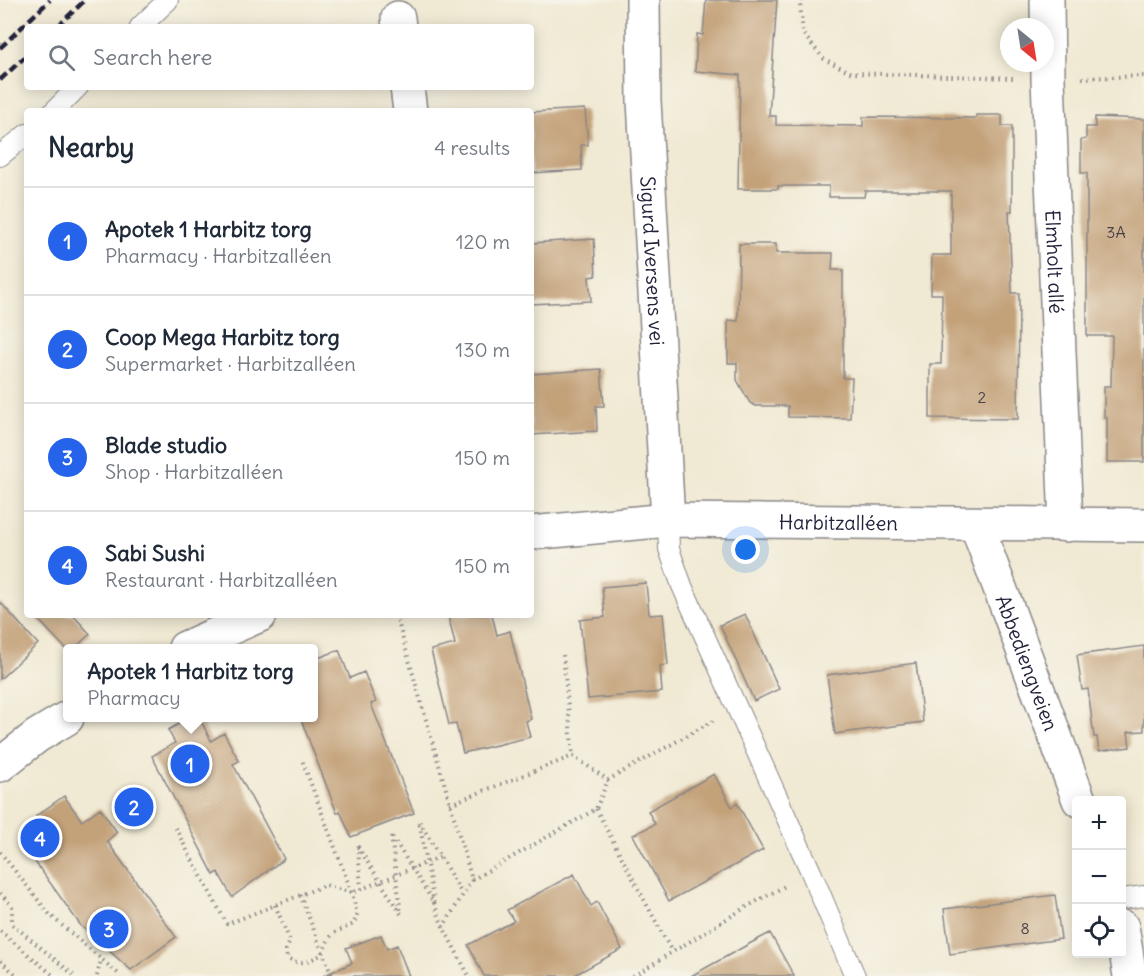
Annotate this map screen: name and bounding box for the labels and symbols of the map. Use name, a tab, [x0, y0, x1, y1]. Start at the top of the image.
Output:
north arrow	[1000, 18, 1054, 72]
street label: Sigurd Iversens vei	[636, 175, 670, 346]
street label: Elmholt allé	[1041, 210, 1070, 314]
house number: 3A	[1106, 222, 1126, 242]
house number: 2	[978, 387, 987, 407]
street label: Harbitzalléen	[779, 509, 898, 535]
your location	[731, 535, 760, 564]
street label: Abbediengveien	[991, 591, 1064, 734]
pin: 1	[170, 742, 210, 786]
pin: 2	[114, 784, 154, 830]
pin: 4	[20, 816, 60, 860]
pin: 3	[90, 906, 128, 952]
house number: 8	[1020, 918, 1030, 938]

